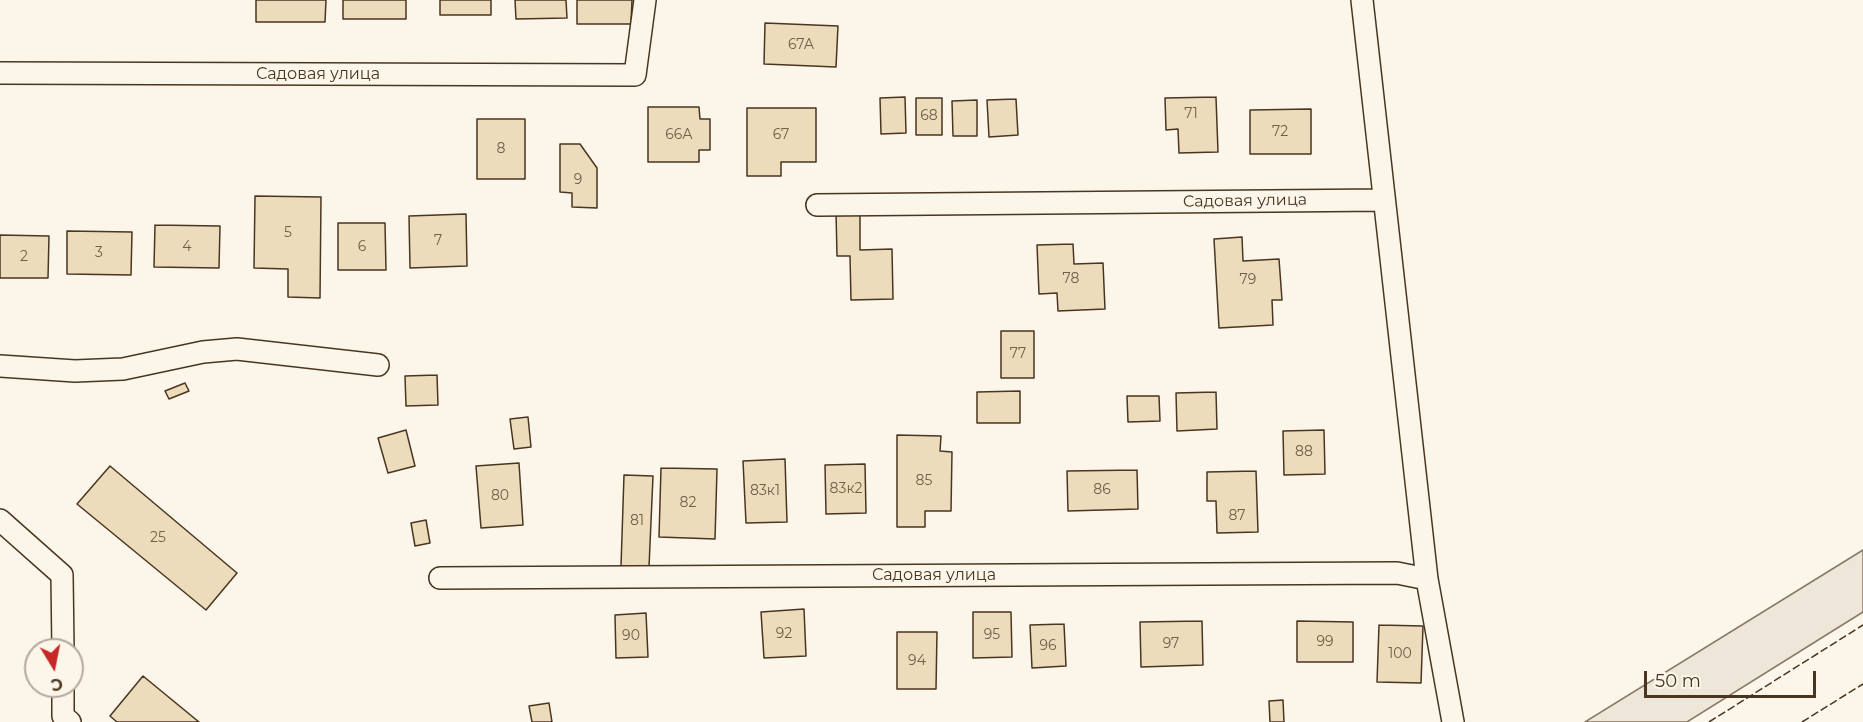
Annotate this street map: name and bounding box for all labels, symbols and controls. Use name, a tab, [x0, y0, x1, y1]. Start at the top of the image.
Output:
house number: 67А	[788, 37, 814, 53]
street label: Садовая улица	[256, 64, 380, 84]
house number: 71	[1184, 106, 1198, 122]
house number: 68	[920, 108, 938, 124]
house number: 72	[1272, 124, 1288, 140]
house number: 66А	[665, 127, 693, 143]
house number: 67	[773, 127, 789, 143]
house number: 8	[497, 141, 505, 157]
house number: 9	[574, 172, 582, 188]
street label: Садовая улица	[1183, 190, 1307, 212]
house number: 5	[284, 225, 292, 241]
house number: 7	[434, 233, 442, 249]
house number: 4	[182, 239, 192, 255]
house number: 6	[358, 239, 366, 255]
house number: 3	[95, 245, 103, 261]
house number: 2	[20, 249, 28, 265]
house number: 78	[1063, 271, 1079, 287]
house number: 79	[1240, 272, 1256, 288]
house number: 77	[1010, 346, 1026, 362]
house number: 88	[1295, 444, 1313, 460]
house number: 85	[916, 473, 932, 489]
house number: 83к2	[830, 481, 862, 497]
house number: 86	[1093, 482, 1111, 498]
house number: 83к1	[750, 483, 780, 499]
house number: 80	[491, 488, 509, 504]
house number: 82	[680, 495, 696, 511]
house number: 87	[1228, 508, 1246, 524]
house number: 81	[630, 513, 644, 529]
house number: 25	[150, 530, 166, 546]
street label: Садовая улица	[872, 565, 996, 585]
house number: 92	[776, 626, 792, 642]
house number: 95	[984, 627, 1000, 643]
house number: 90	[622, 628, 640, 644]
house number: 99	[1316, 634, 1334, 650]
house number: 97	[1163, 636, 1179, 652]
north arrow	[24, 638, 84, 698]
house number: 96	[1039, 638, 1057, 654]
house number: 100	[1388, 646, 1412, 662]
house number: 94	[908, 653, 926, 669]
scale bar	[1647, 659, 1820, 697]
text: 50 m	[1655, 670, 1701, 692]
text: С	[49, 674, 64, 695]

